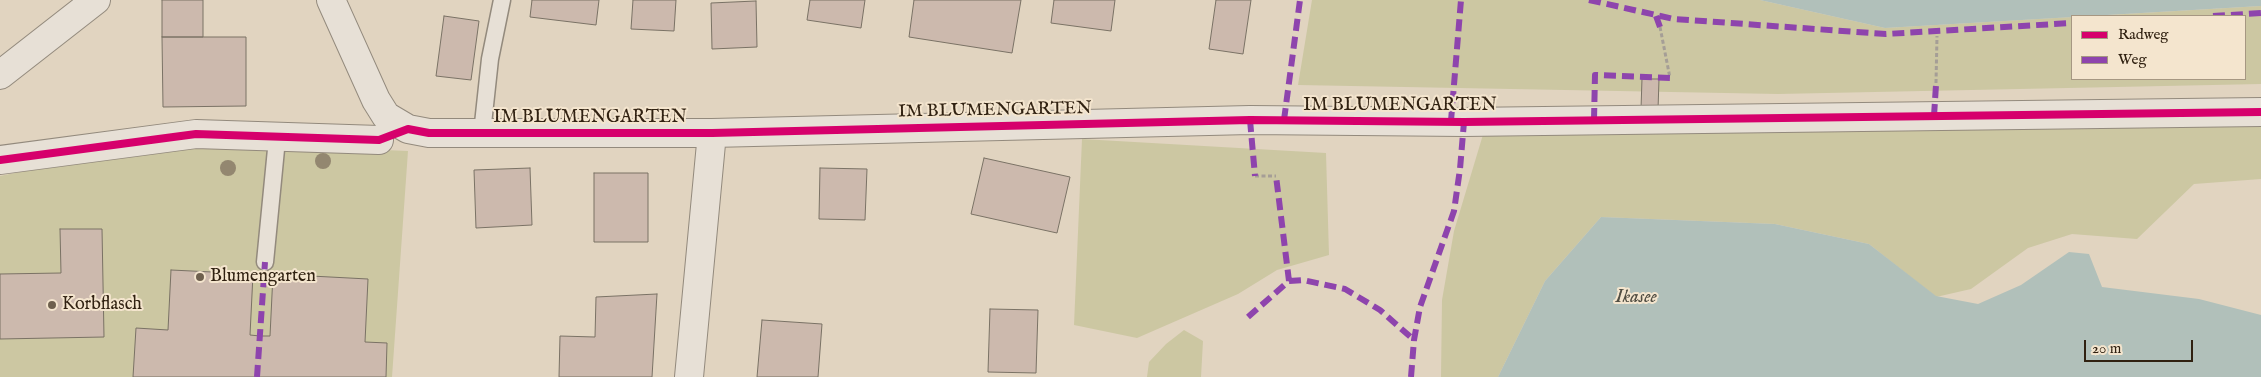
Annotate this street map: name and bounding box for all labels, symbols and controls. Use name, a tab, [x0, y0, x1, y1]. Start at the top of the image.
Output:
legend	[2071, 15, 2246, 80]
text: Radweg	[2118, 25, 2169, 44]
text: Weg	[2118, 50, 2147, 69]
street label: IM BLUMENGARTEN	[1303, 95, 1497, 117]
street label: IM BLUMENGARTEN	[898, 99, 1092, 123]
street label: IM BLUMENGARTEN	[493, 107, 687, 129]
place label: Blumengarten	[210, 266, 316, 288]
marker: Blumengarten	[194, 271, 206, 283]
water label: Ikasee	[1615, 287, 1657, 309]
place label: Korbflasch	[62, 294, 142, 316]
marker: Korbflasch	[46, 299, 58, 311]
scale bar	[2086, 330, 2195, 362]
text: 20 m	[2092, 339, 2121, 358]

